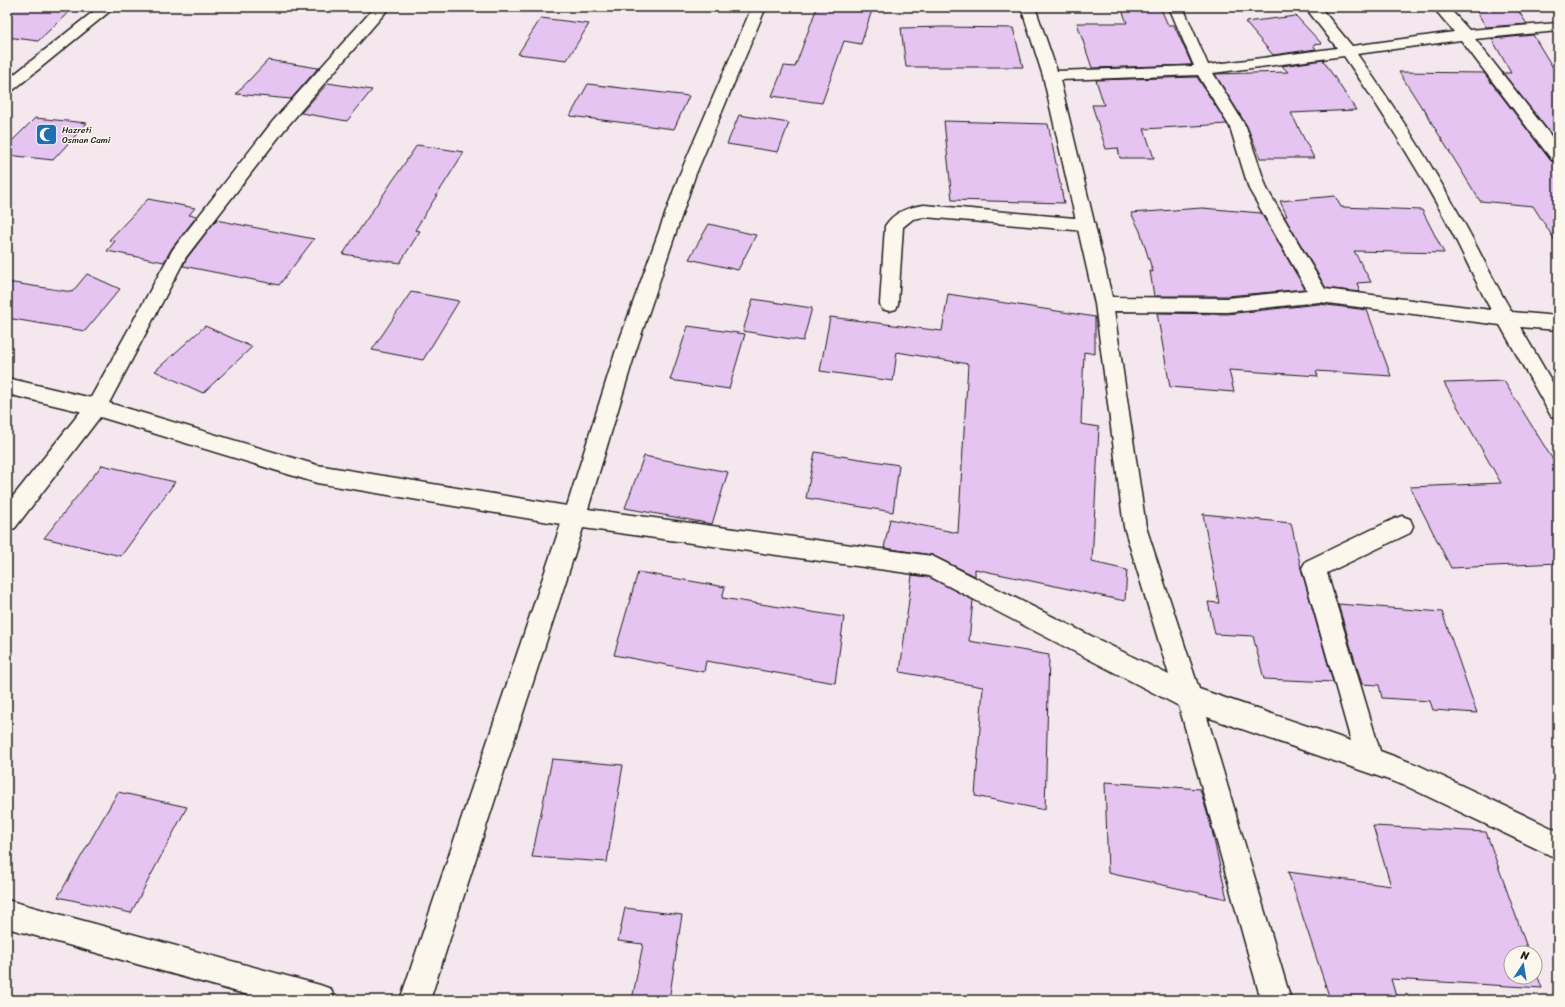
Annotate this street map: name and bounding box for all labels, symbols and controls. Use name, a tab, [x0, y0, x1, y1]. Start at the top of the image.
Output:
mosque icon: Hazreti Osman Cami	[34, 122, 60, 148]
place label: Hazreti Osman Cami	[62, 122, 111, 148]
north arrow	[1503, 945, 1543, 985]
text: N	[1518, 945, 1531, 966]

